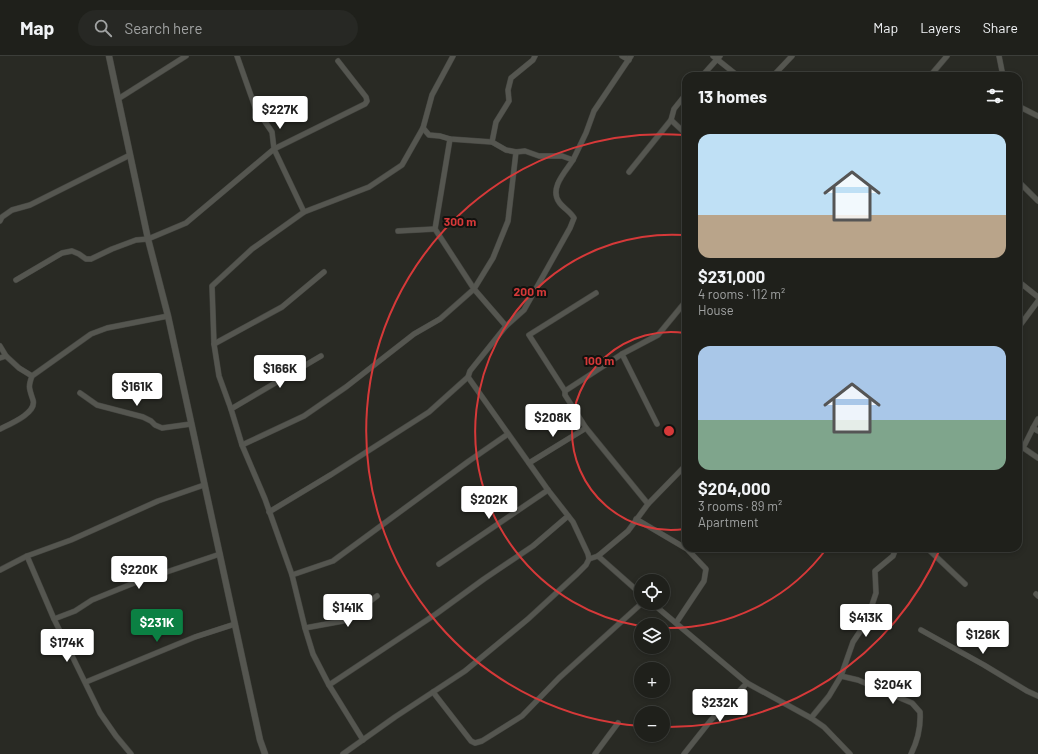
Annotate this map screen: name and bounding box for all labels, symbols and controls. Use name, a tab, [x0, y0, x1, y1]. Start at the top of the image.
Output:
search box	[78, 10, 358, 46]
text: Map	[20, 16, 54, 39]
icon: search	[92, 17, 114, 39]
text: Search here	[124, 19, 202, 37]
text: Map	[873, 19, 898, 36]
text: Layers	[920, 19, 961, 36]
text: Share	[983, 19, 1018, 36]
icon: filters	[984, 85, 1006, 107]
text: 13 homes	[698, 86, 767, 106]
pin: $227K	[252, 96, 308, 130]
text: $227K	[262, 101, 298, 117]
icon: home	[816, 160, 888, 232]
text: 300 m	[444, 214, 476, 228]
text: $231,000	[698, 266, 765, 286]
text: 200 m	[514, 284, 546, 298]
text: 4 rooms · 112 m²	[698, 286, 785, 302]
text: House	[698, 302, 734, 318]
text: 100 m	[584, 353, 614, 367]
pin: $166K	[252, 355, 308, 389]
text: $166K	[263, 360, 297, 376]
icon: home	[816, 372, 888, 444]
pin: $161K	[109, 373, 165, 407]
text: $161K	[121, 378, 153, 394]
pin: $208K	[525, 404, 581, 438]
text: $208K	[534, 409, 572, 425]
centre of rings	[662, 424, 676, 438]
text: $204,000	[698, 478, 770, 498]
pin: $202K	[461, 486, 517, 520]
text: $202K	[470, 491, 508, 507]
text: 3 rooms · 89 m²	[698, 498, 782, 514]
text: Apartment	[698, 514, 759, 530]
pin: $220K	[111, 556, 167, 590]
text: $220K	[120, 561, 158, 577]
map controls	[634, 574, 670, 742]
button: locate	[634, 574, 670, 610]
pin: $141K	[320, 594, 376, 628]
text: $141K	[332, 599, 364, 615]
pin: $413K	[838, 604, 894, 638]
pin: $231K	[129, 609, 185, 643]
text: $413K	[849, 609, 883, 625]
text: $231K	[140, 614, 174, 630]
button: layers	[634, 618, 670, 654]
pin: $126K	[955, 621, 1011, 655]
text: $126K	[966, 626, 1000, 642]
pin: $174K	[39, 629, 95, 663]
text: $174K	[50, 634, 84, 650]
button: +	[634, 662, 670, 698]
pin: $204K	[865, 671, 921, 705]
text: $204K	[874, 676, 912, 692]
pin: $232K	[692, 689, 748, 723]
text: $232K	[702, 694, 738, 710]
button: −	[634, 706, 670, 742]

